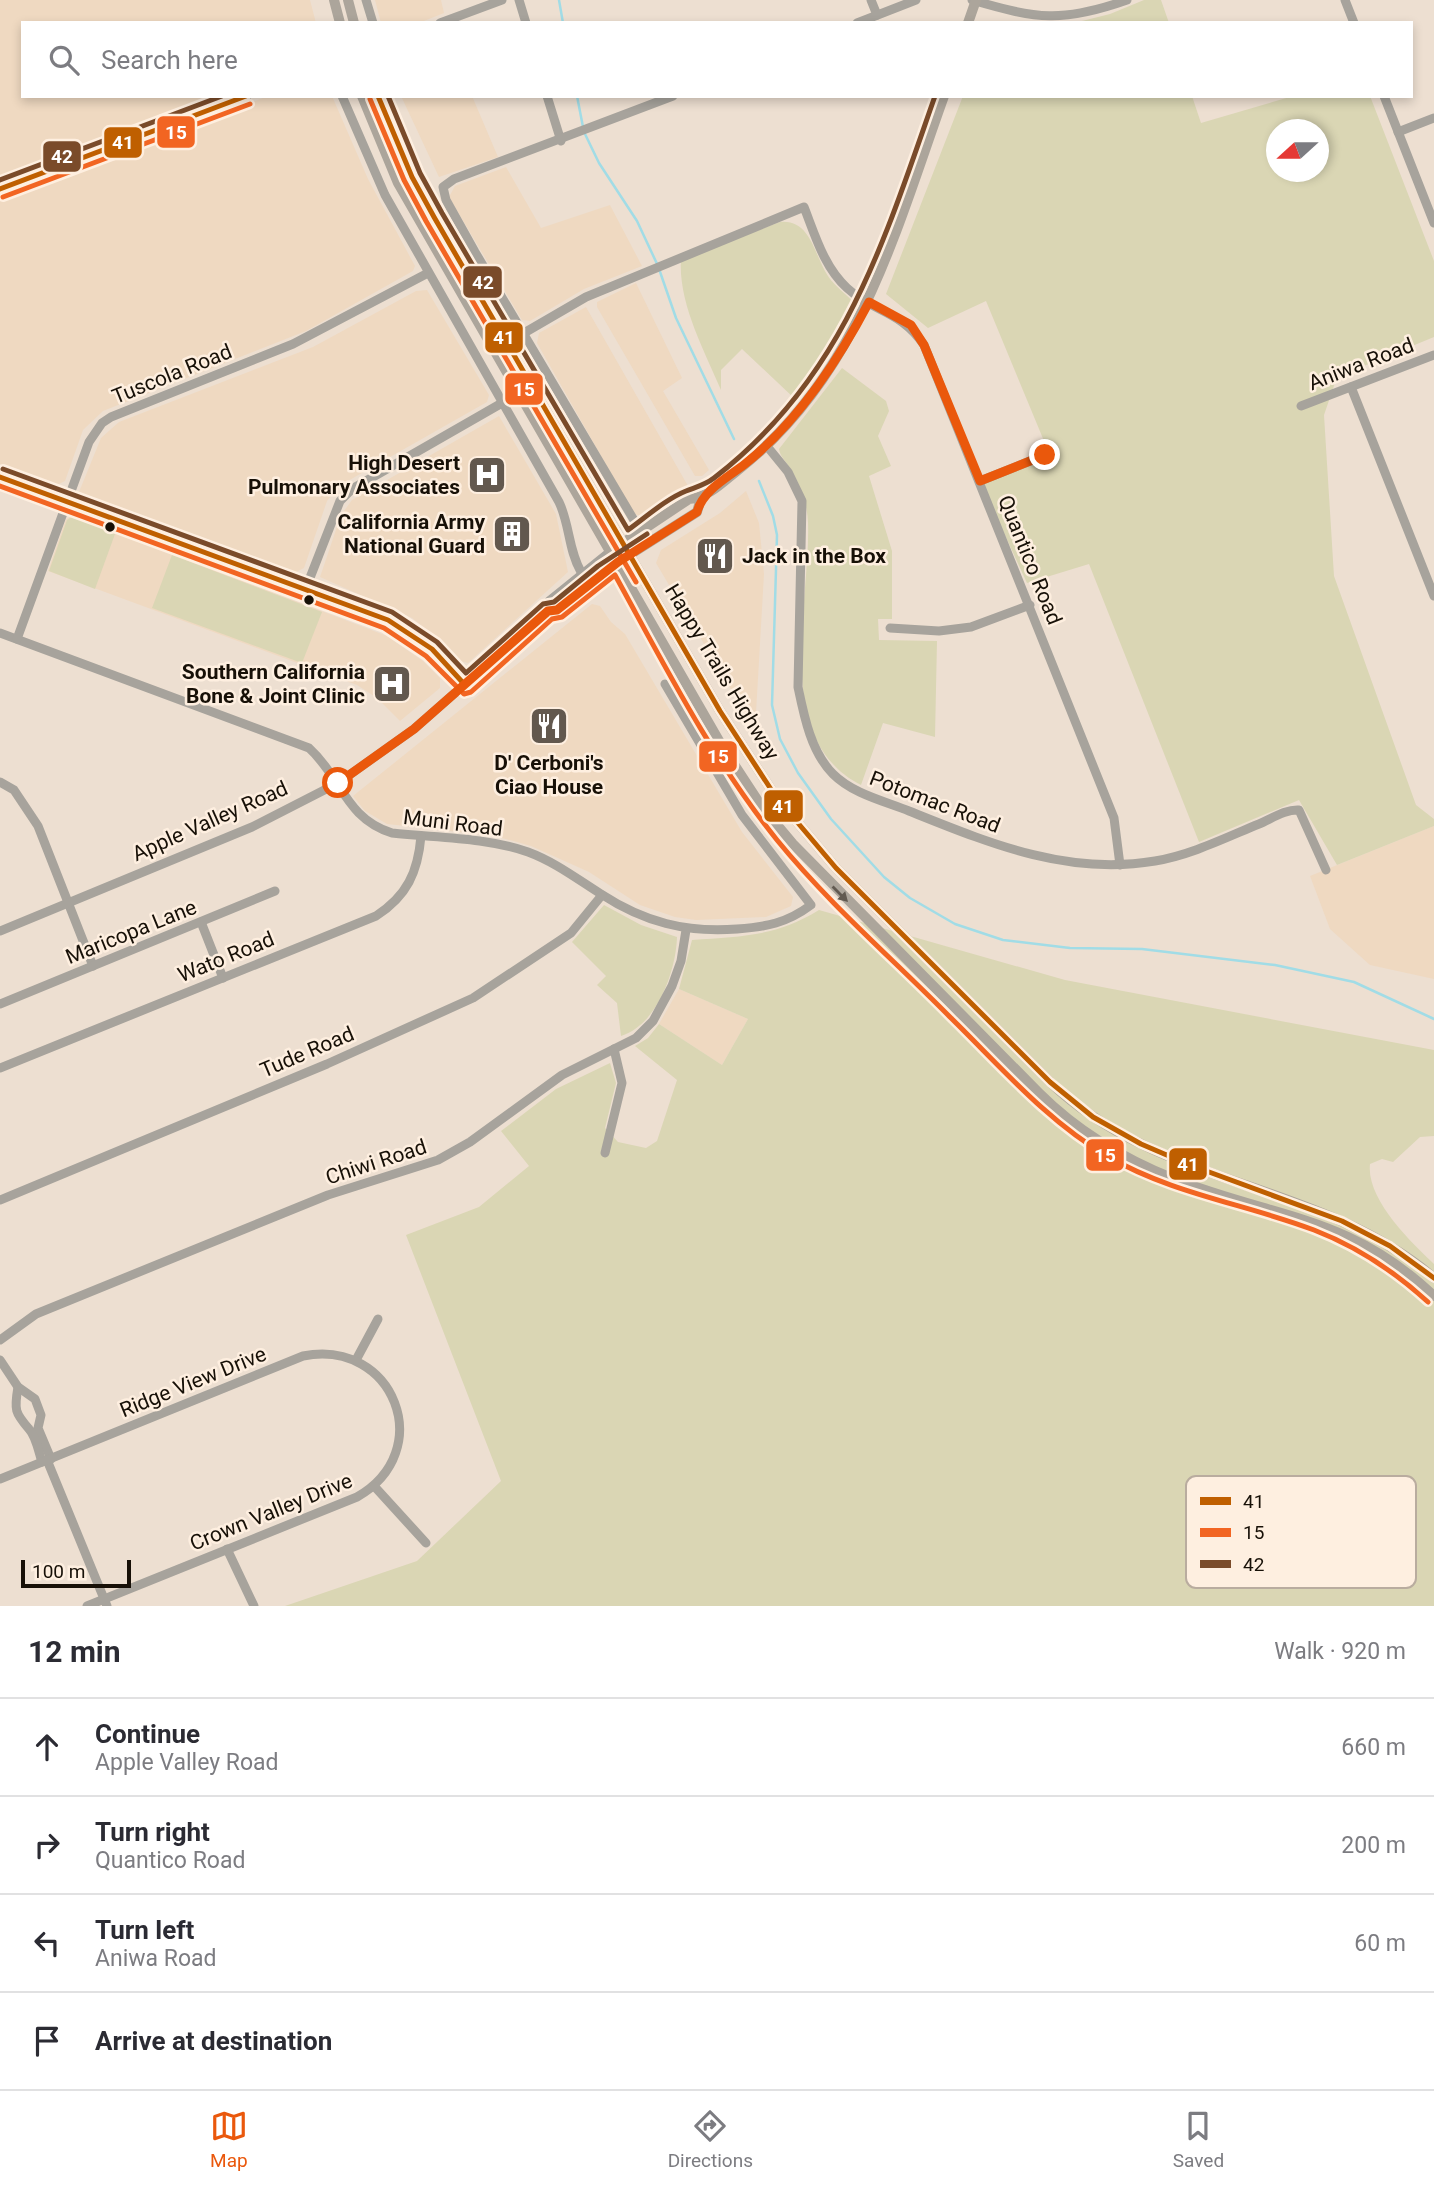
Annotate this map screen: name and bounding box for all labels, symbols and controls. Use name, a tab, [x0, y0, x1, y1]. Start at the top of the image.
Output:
search box	[21, 21, 1413, 98]
icon: search	[45, 41, 83, 79]
text: Search here	[101, 45, 238, 75]
line badge: 15	[156, 115, 196, 149]
north arrow	[1266, 119, 1329, 182]
text: 15	[165, 121, 187, 144]
line badge: 41	[103, 126, 143, 159]
text: 41	[112, 131, 134, 154]
line badge: 42	[42, 140, 82, 173]
text: 42	[51, 145, 73, 168]
line badge: 42	[462, 265, 503, 299]
text: 42	[472, 271, 494, 294]
line badge: 41	[484, 321, 524, 354]
text: 41	[493, 326, 515, 349]
street label: Aniwa Road	[1305, 333, 1417, 395]
street label: Tuscola Road	[109, 339, 235, 409]
line badge: 15	[504, 372, 544, 406]
text: 15	[513, 378, 535, 401]
route end	[1029, 439, 1060, 470]
place label: High Desert Pulmonary Associates	[248, 451, 460, 499]
hospital icon: High Desert Pulmonary Associates	[466, 454, 508, 496]
street label: Quantico Road	[993, 492, 1067, 628]
place label: California Army National Guard	[337, 510, 485, 558]
building icon: California Army National Guard	[491, 513, 533, 555]
unlabelled marker	[103, 520, 117, 534]
restaurant icon: Jack in the Box	[694, 535, 736, 577]
place label: Jack in the Box	[742, 544, 886, 568]
street label: Happy Trails Highway	[660, 580, 784, 764]
unlabelled marker	[302, 593, 316, 607]
place label: Southern California Bone & Joint Clinic	[182, 660, 365, 708]
hospital icon: Southern California Bone & Joint Clinic	[371, 663, 413, 705]
restaurant icon: D' Cerboni's Ciao House	[528, 705, 570, 747]
line badge: 15	[698, 740, 738, 773]
text: 15	[707, 745, 729, 768]
place label: D' Cerboni's Ciao House	[494, 751, 604, 799]
street label: Potomac Road	[866, 766, 1004, 838]
route start	[322, 767, 353, 798]
street label: Apple Valley Road	[129, 776, 291, 866]
line badge: 41	[763, 789, 804, 823]
text: 41	[772, 795, 794, 818]
street label: Muni Road	[402, 805, 504, 841]
one-way arrow	[831, 885, 848, 902]
street label: Maricopa Lane	[62, 895, 200, 969]
street label: Wato Road	[174, 927, 278, 987]
street label: Tude Road	[257, 1022, 357, 1082]
street label: Chiwi Road	[323, 1134, 429, 1190]
line badge: 15	[1085, 1138, 1125, 1172]
text: 15	[1094, 1144, 1116, 1167]
line badge: 41	[1168, 1147, 1208, 1181]
text: 41	[1177, 1153, 1199, 1176]
street label: Ridge View Drive	[116, 1342, 270, 1422]
street label: Crown Valley Drive	[186, 1468, 356, 1556]
legend	[1186, 1476, 1416, 1588]
text: 41	[1243, 1490, 1264, 1513]
text: 15	[1243, 1521, 1264, 1544]
text: 42	[1243, 1553, 1264, 1576]
scale bar	[21, 1557, 131, 1589]
text: 100 m	[32, 1560, 85, 1583]
text: 12 min	[28, 1634, 121, 1669]
text: Walk · 920 m	[1274, 1638, 1406, 1665]
text: Continue	[95, 1719, 200, 1749]
icon: ahead	[28, 1728, 66, 1766]
text: 660 m	[1341, 1734, 1406, 1761]
text: Apple Valley Road	[95, 1749, 279, 1776]
text: Turn right	[95, 1817, 210, 1847]
icon: right	[28, 1826, 66, 1864]
text: 200 m	[1341, 1832, 1406, 1859]
text: Quantico Road	[95, 1847, 245, 1874]
text: Turn left	[95, 1915, 194, 1945]
icon: left	[28, 1924, 66, 1962]
text: 60 m	[1354, 1930, 1406, 1957]
text: Aniwa Road	[95, 1945, 217, 1972]
icon: arrive	[28, 2022, 66, 2060]
text: Arrive at destination	[95, 2026, 332, 2056]
tab: Map	[210, 2107, 248, 2172]
tab: Directions	[668, 2107, 753, 2172]
tab: Saved	[1173, 2107, 1224, 2172]

